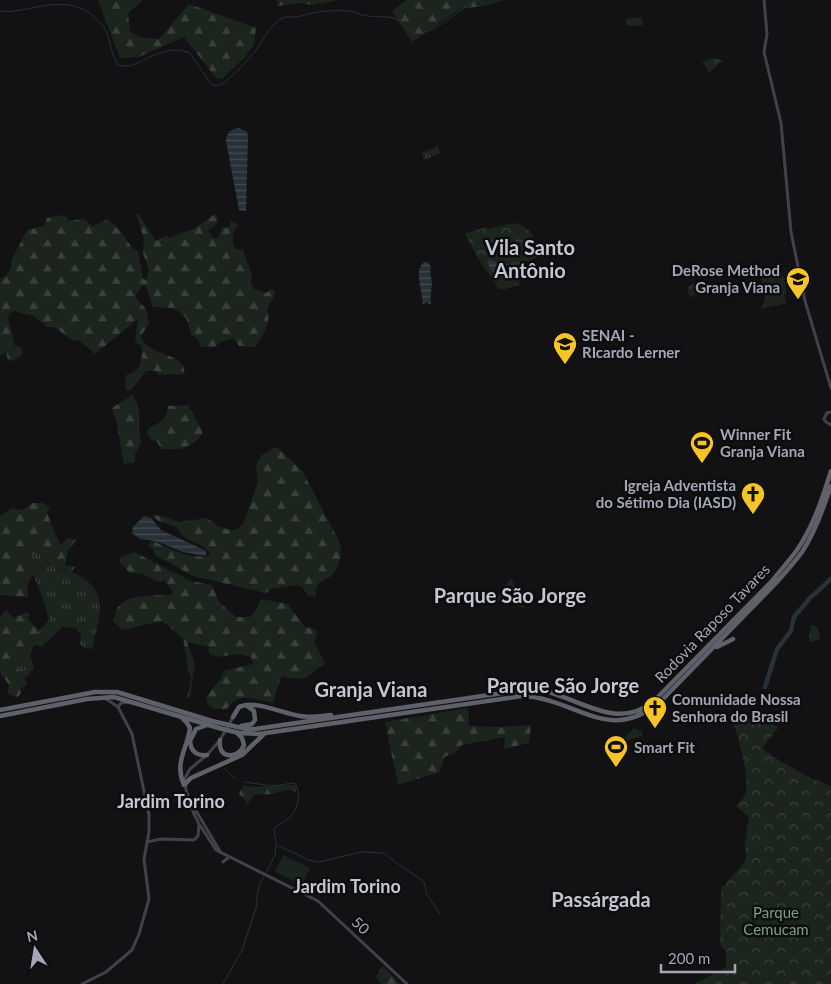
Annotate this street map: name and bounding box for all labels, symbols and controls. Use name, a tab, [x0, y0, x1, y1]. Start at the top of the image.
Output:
district label: Vila Santo Antônio	[484, 235, 575, 282]
place label: DeRose Method Granja Viana	[672, 261, 780, 296]
school or university icon: DeRose Method Granja Viana	[785, 266, 811, 300]
place label: SENAI - RIcardo Lerner	[582, 326, 680, 361]
school or university icon: SENAI - RIcardo Lerner	[552, 331, 578, 365]
place label: Winner Fit Granja Viana	[720, 425, 805, 460]
sports icon: Winner Fit Granja Viana	[689, 430, 715, 464]
place label: Igreja Adventista do Sétimo Dia (IASD)	[596, 476, 736, 511]
church icon: Igreja Adventista do Sétimo Dia (IASD)	[740, 481, 766, 515]
street label: Rodovia Raposo Tavares	[651, 560, 773, 686]
district label: Parque São Jorge	[434, 583, 587, 607]
district label: Parque São Jorge	[487, 673, 640, 697]
district label: Granja Viana	[314, 677, 428, 701]
place label: Comunidade Nossa Senhora do Brasil	[672, 690, 801, 725]
church icon: Comunidade Nossa Senhora do Brasil	[642, 695, 668, 729]
sports icon: Smart Fit	[603, 734, 629, 768]
place label: Smart Fit	[634, 738, 695, 756]
district label: Jardim Torino	[117, 790, 225, 812]
district label: Jardim Torino	[293, 875, 401, 897]
district label: Passárgada	[551, 887, 651, 911]
park label: Parque Cemucam	[743, 903, 809, 938]
street label: 50	[348, 912, 374, 938]
north arrow	[10, 924, 60, 974]
text: N	[25, 926, 39, 945]
scale bar	[661, 942, 735, 974]
text: 200 m	[668, 949, 710, 967]

